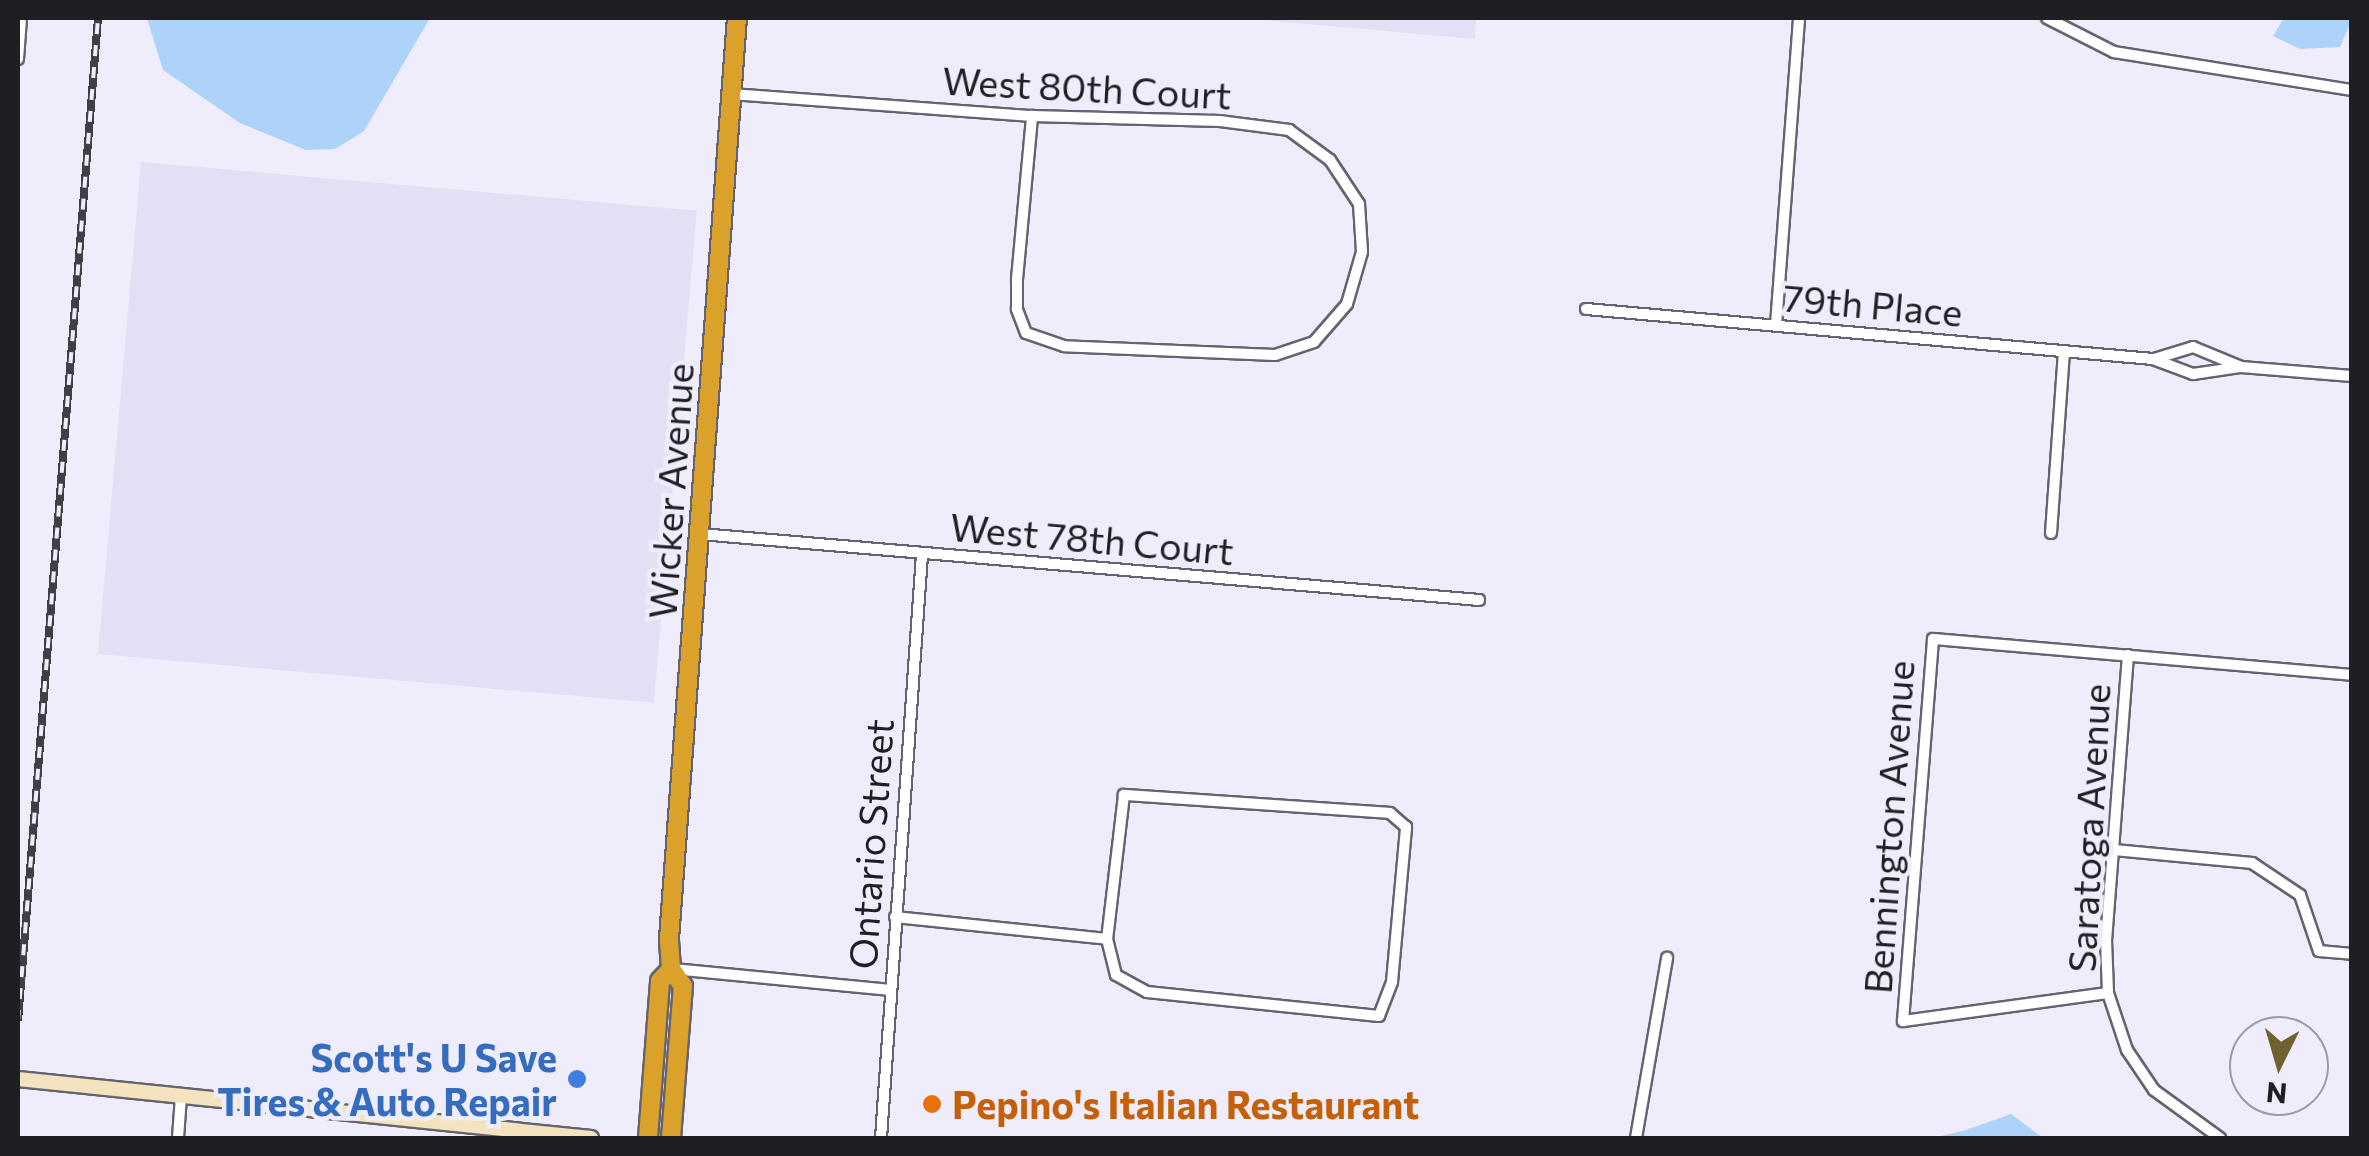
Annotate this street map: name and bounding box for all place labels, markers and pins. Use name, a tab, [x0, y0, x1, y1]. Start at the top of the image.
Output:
place label: Scott's U Save Tires & Auto Repair	[217, 1034, 557, 1124]
marker: Scott's U Save Tires & Auto Repair	[566, 1068, 588, 1090]
place label: Pepino's Italian Restaurant	[952, 1081, 1419, 1127]
marker: Pepino's Italian Restaurant	[921, 1093, 943, 1115]

